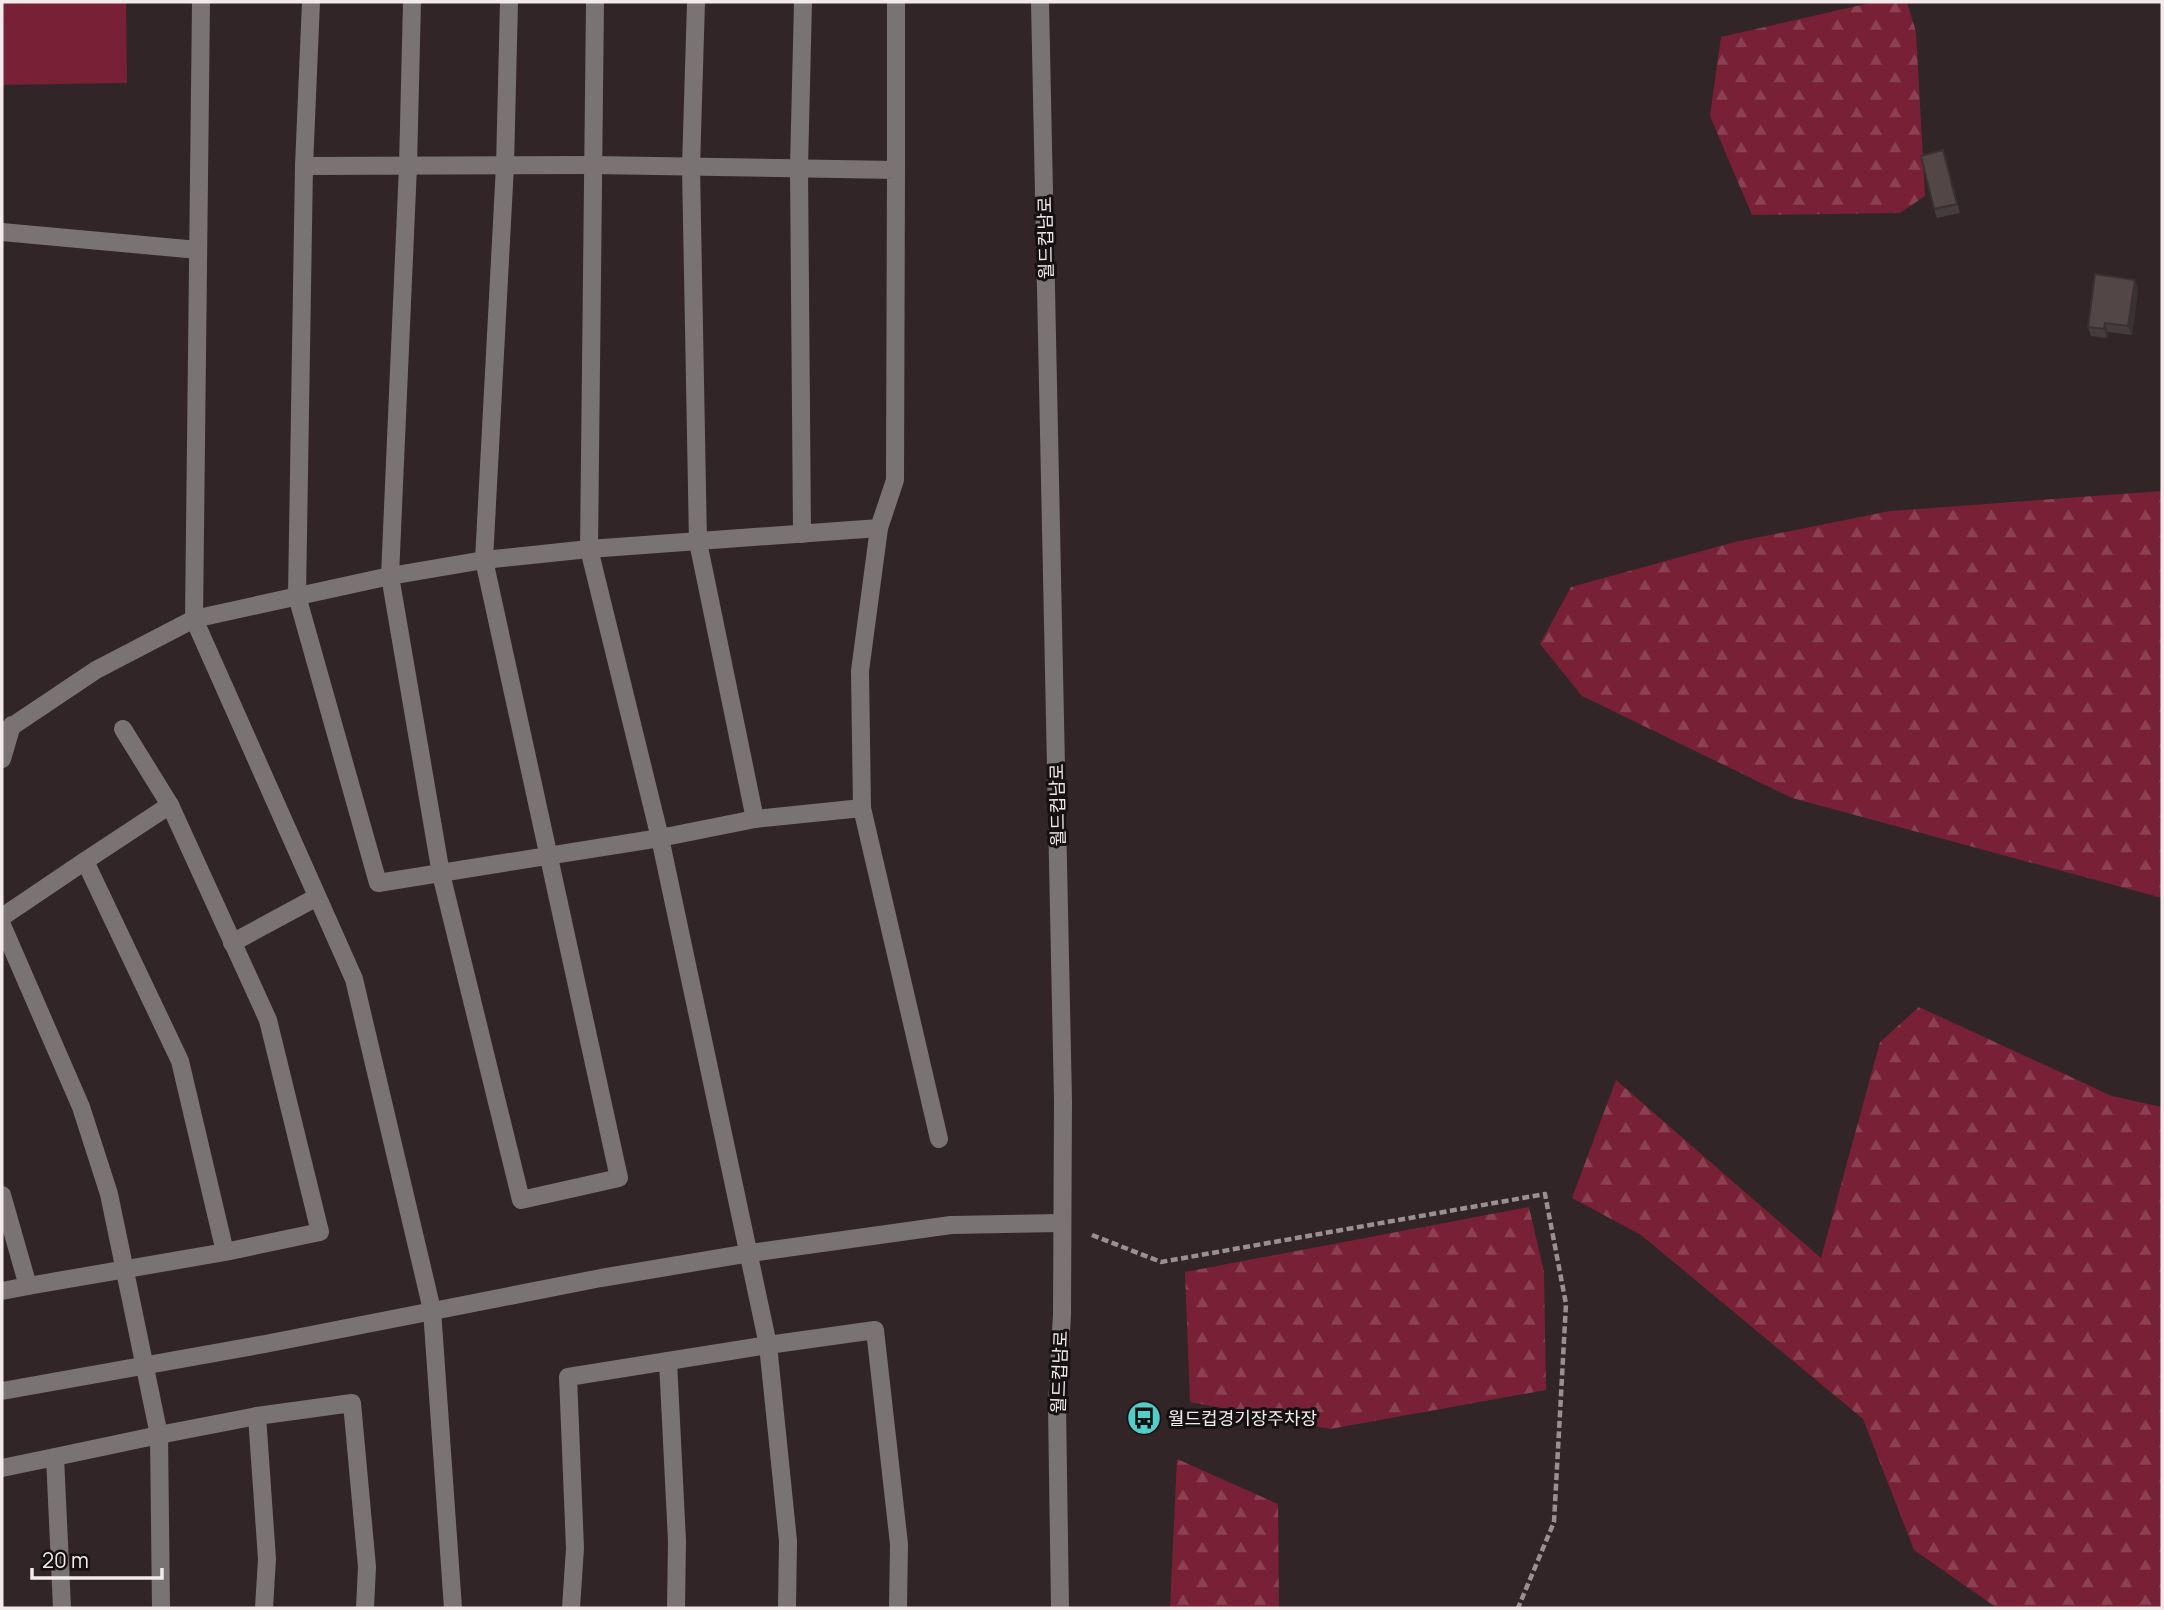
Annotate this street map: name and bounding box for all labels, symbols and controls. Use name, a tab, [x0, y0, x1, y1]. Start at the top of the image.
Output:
street label: 월드컵남로	[1032, 196, 1058, 280]
street label: 월드컵남로	[1044, 763, 1070, 847]
street label: 월드컵남로	[1046, 1330, 1072, 1414]
bus stop icon: 월드컵경기장주차장	[1125, 1399, 1163, 1437]
place label: 월드컵경기장주차장	[1168, 1406, 1317, 1430]
scale bar	[32, 1536, 161, 1580]
text: 20 m	[42, 1546, 89, 1574]

